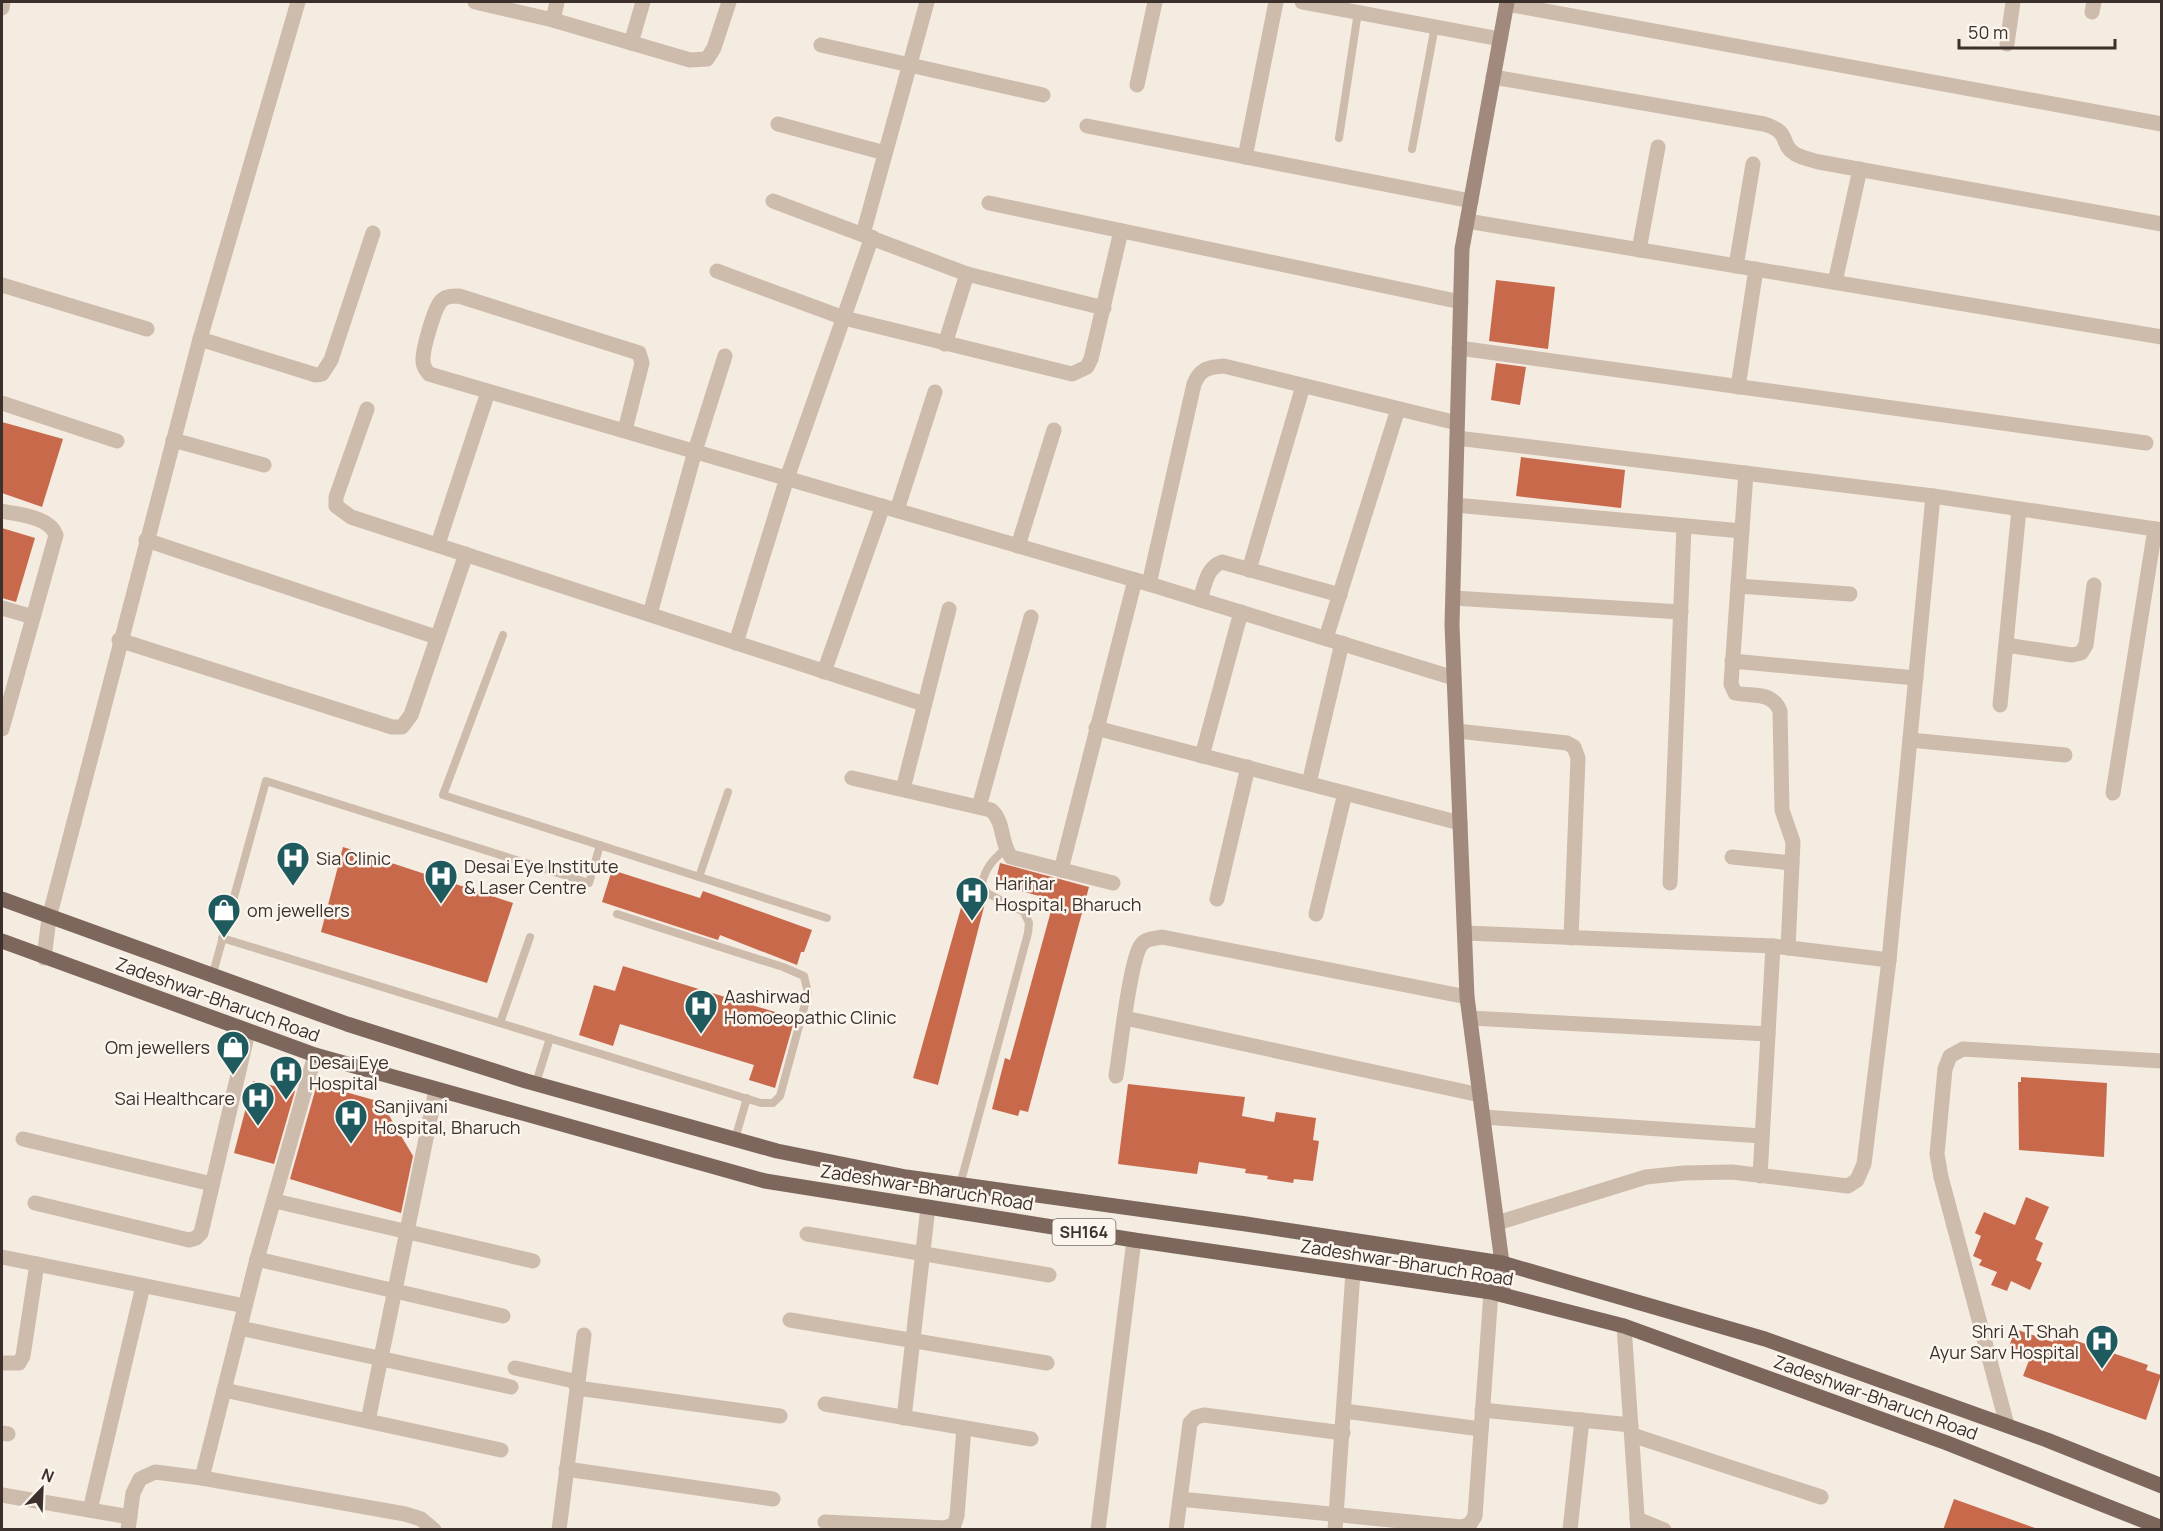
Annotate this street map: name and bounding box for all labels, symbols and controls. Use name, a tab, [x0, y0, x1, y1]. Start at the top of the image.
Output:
scale bar	[1959, 12, 2115, 50]
text: 50 m	[1968, 20, 2008, 44]
hospital icon: Sia Clinic	[275, 840, 311, 887]
place label: Sia Clinic	[316, 846, 391, 870]
place label: Desai Eye Institute & Laser Centre	[464, 854, 618, 899]
hospital icon: Desai Eye Institute & Laser Centre	[423, 858, 459, 905]
place label: Harihar Hospital, Bharuch	[995, 871, 1142, 916]
hospital icon: Harihar Hospital, Bharuch	[954, 875, 990, 922]
shop icon: om jewellers	[206, 892, 242, 939]
place label: om jewellers	[247, 898, 350, 922]
street label: Zadeshwar-Bharuch Road	[113, 951, 323, 1047]
place label: Aashirwad Homoeopathic Clinic	[724, 984, 896, 1029]
hospital icon: Aashirwad Homoeopathic Clinic	[683, 988, 719, 1035]
shop icon: Om jewellers	[215, 1029, 251, 1076]
place label: Om jewellers	[105, 1035, 210, 1059]
place label: Desai Eye Hospital	[309, 1050, 389, 1095]
hospital icon: Desai Eye Hospital	[268, 1054, 304, 1101]
hospital icon: Sai Healthcare	[240, 1080, 276, 1127]
place label: Sai Healthcare	[115, 1086, 235, 1110]
place label: Sanjivani Hospital, Bharuch	[374, 1094, 521, 1139]
hospital icon: Sanjivani Hospital, Bharuch	[333, 1098, 369, 1145]
street label: Zadeshwar-Bharuch Road	[819, 1158, 1035, 1216]
road number: SH164	[1052, 1219, 1116, 1245]
street label: Zadeshwar-Bharuch Road	[1299, 1233, 1515, 1291]
place label: Shri A T Shah Ayur Sarv Hospital	[1929, 1319, 2079, 1364]
hospital icon: Shri A T Shah Ayur Sarv Hospital	[2084, 1323, 2120, 1370]
street label: Zadeshwar-Bharuch Road	[1771, 1349, 1981, 1445]
north arrow	[12, 1459, 72, 1519]
text: N	[38, 1463, 57, 1488]

